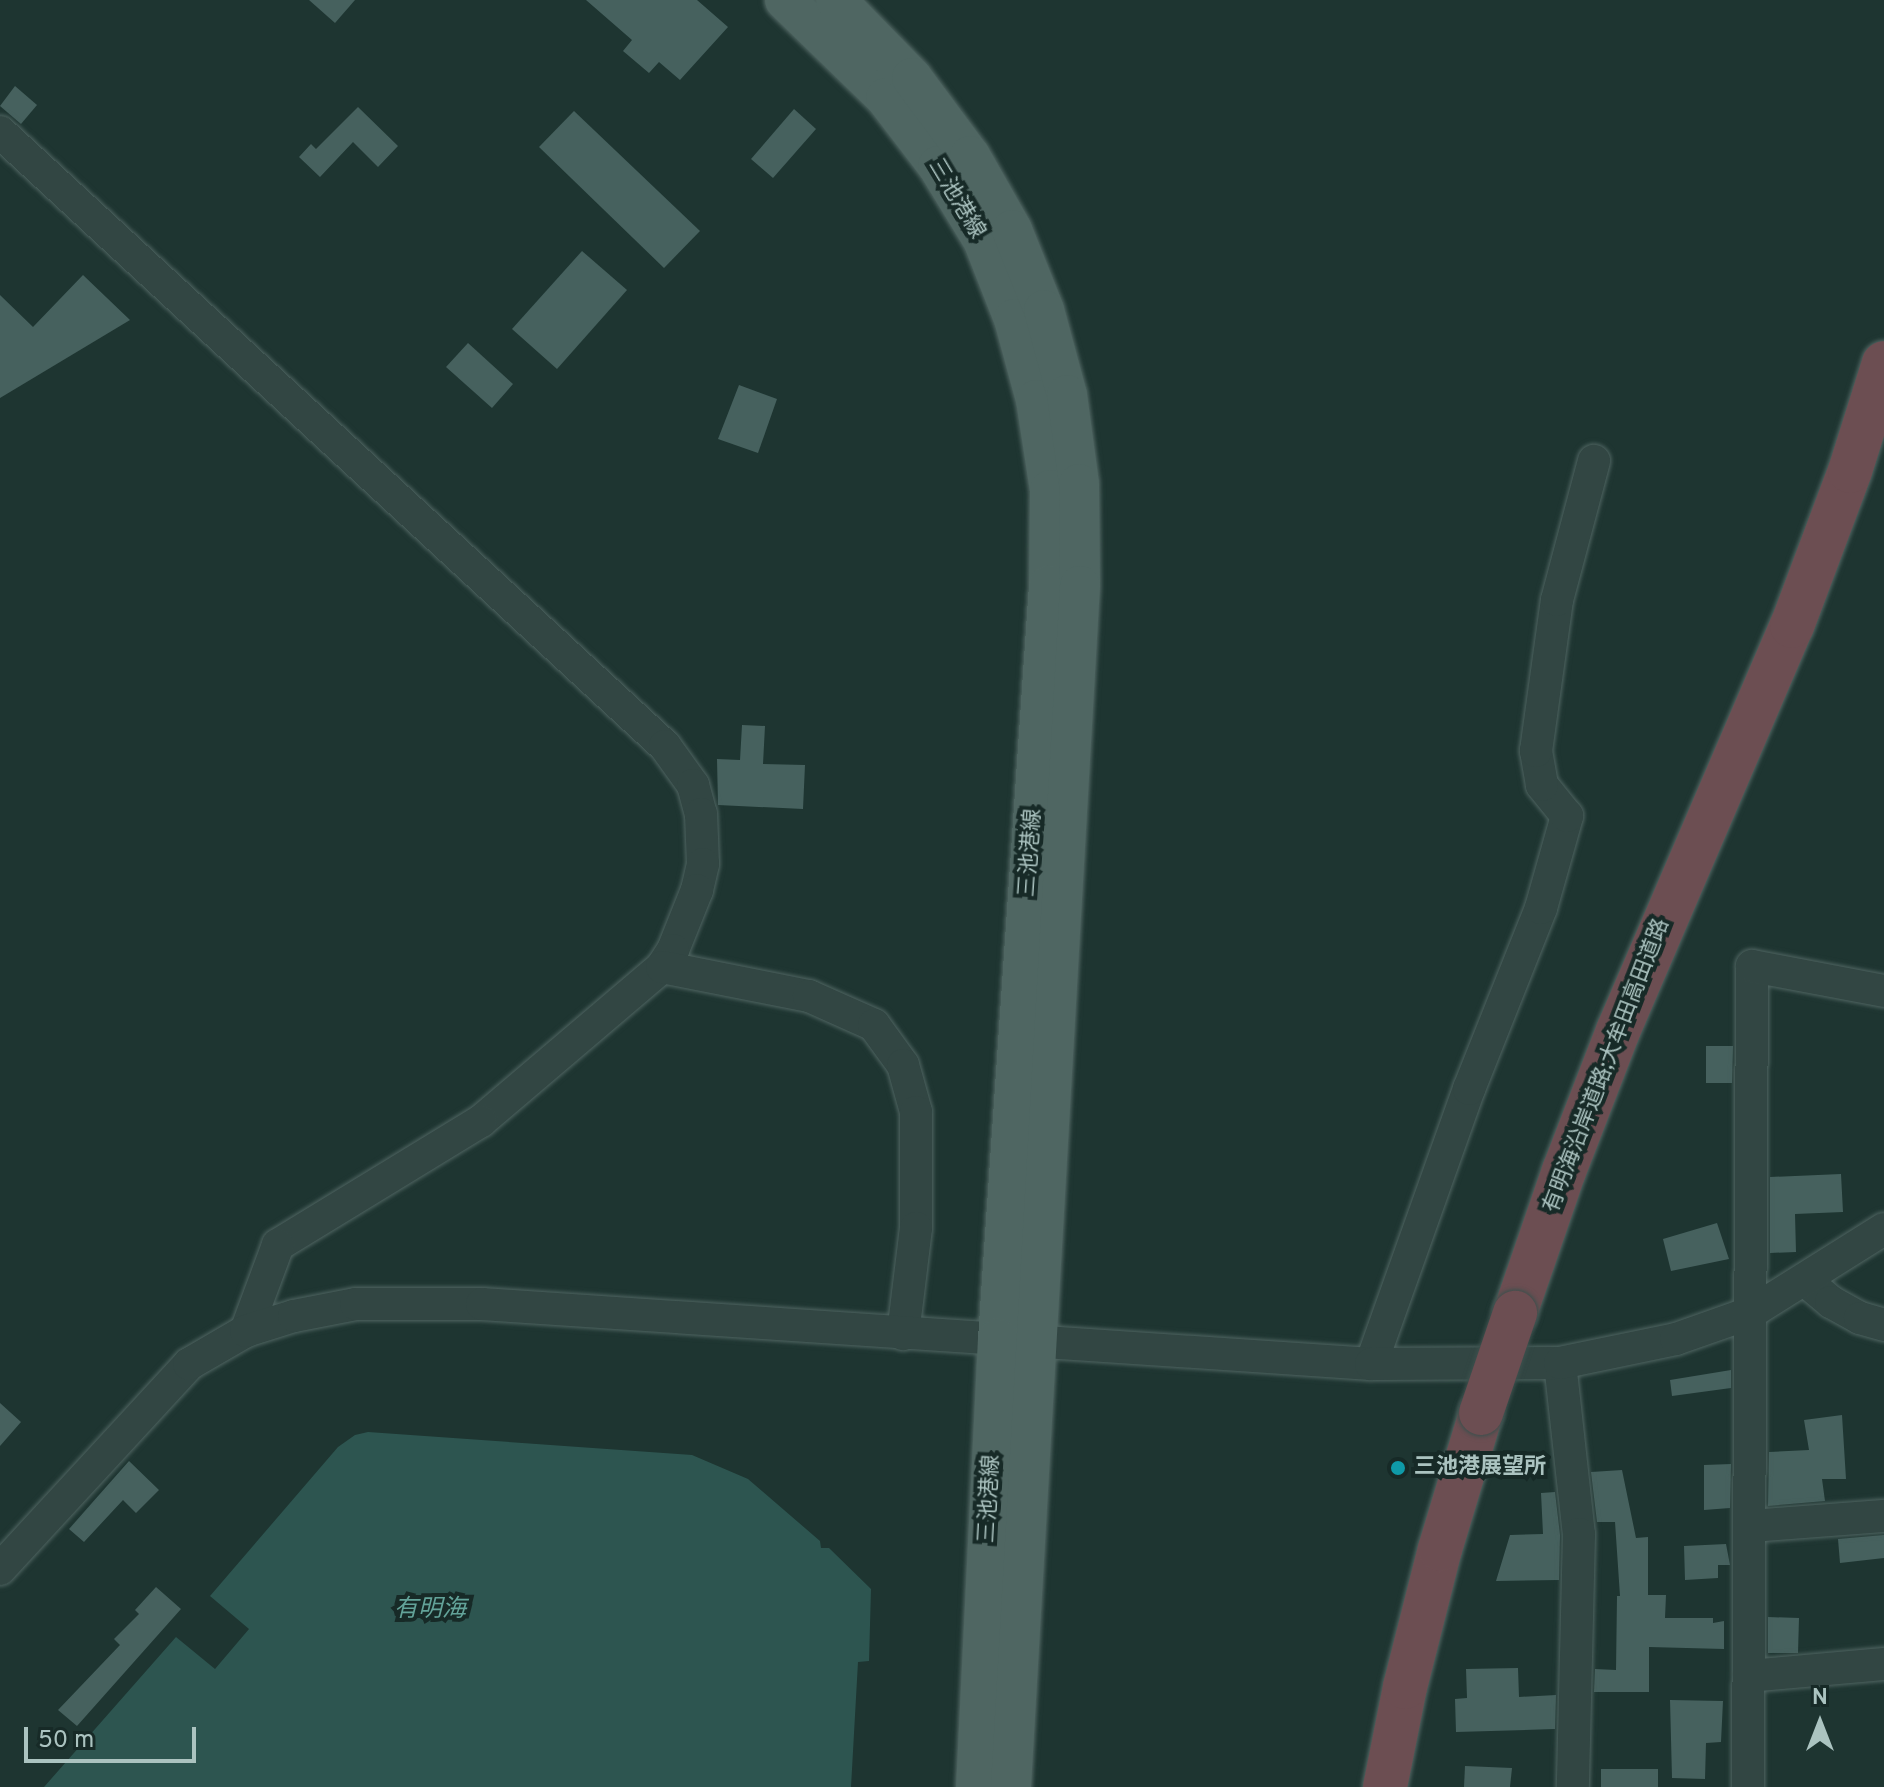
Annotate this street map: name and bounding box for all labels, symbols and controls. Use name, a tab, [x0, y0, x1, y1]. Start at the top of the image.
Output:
street label: 三池港線	[922, 154, 990, 244]
street label: 三池港線	[1015, 808, 1047, 898]
street label: 有明海沿岸道路;大牟田高田道路	[1539, 915, 1675, 1217]
street label: 三池港線	[975, 1454, 1005, 1544]
place label: 三池港展望所	[1414, 1455, 1546, 1481]
marker: 三池港展望所	[1389, 1459, 1407, 1477]
water label: 有明海	[394, 1597, 466, 1625]
north arrow	[1780, 1683, 1860, 1763]
text: N	[1812, 1685, 1828, 1712]
scale bar	[28, 1711, 200, 1761]
text: 50 m	[38, 1726, 94, 1756]

